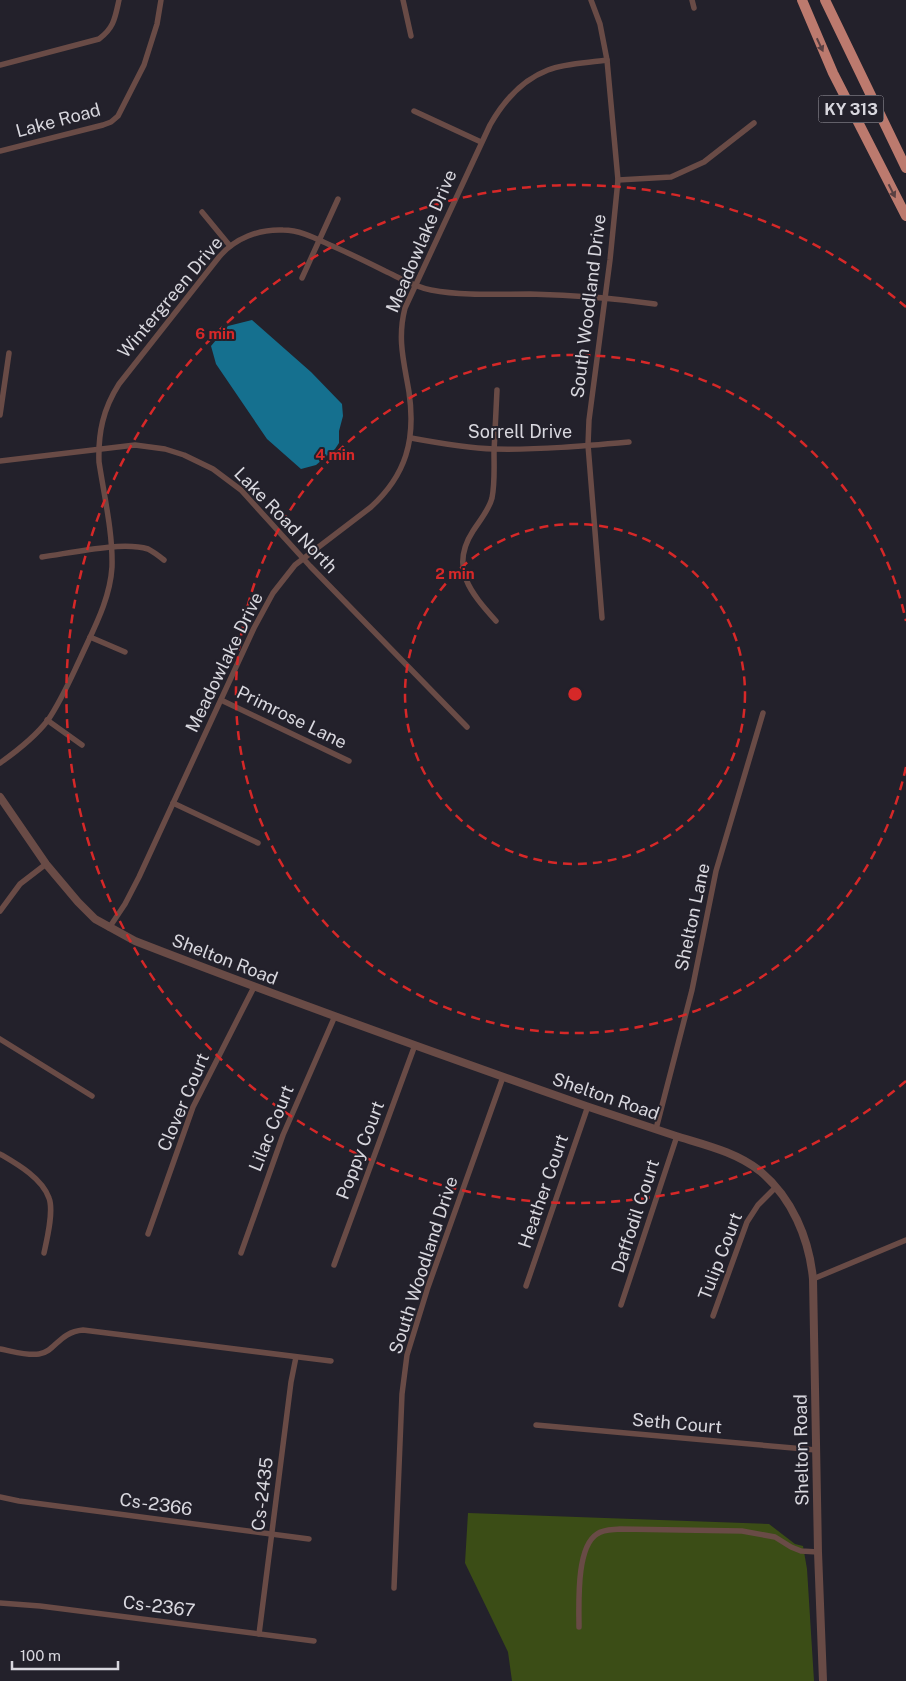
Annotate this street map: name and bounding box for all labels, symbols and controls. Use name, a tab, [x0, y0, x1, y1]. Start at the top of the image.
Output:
one-way arrow	[817, 38, 825, 52]
road number: KY 313	[818, 96, 884, 122]
street label: Lake Road	[13, 99, 103, 141]
street label: Meadowlake Drive	[381, 166, 461, 316]
one-way arrow	[888, 183, 896, 198]
street label: South Woodland Drive	[566, 213, 610, 399]
street label: Wintergreen Drive	[113, 232, 227, 362]
text: 6 min	[195, 325, 235, 342]
street label: Sorrell Drive	[468, 421, 572, 442]
text: 4 min	[315, 446, 355, 463]
street label: Lake Road North	[230, 463, 342, 577]
text: 2 min	[435, 565, 475, 582]
street label: Meadowlake Drive	[181, 589, 267, 735]
street label: Primrose Lane	[234, 681, 350, 753]
centre of rings	[566, 685, 584, 703]
street label: Shelton Lane	[670, 861, 714, 973]
street label: Shelton Road	[169, 929, 281, 989]
street label: Clover Court	[153, 1050, 213, 1154]
street label: Shelton Road	[550, 1068, 662, 1124]
street label: Lilac Court	[244, 1082, 298, 1174]
street label: Poppy Court	[332, 1098, 388, 1202]
street label: Heather Court	[514, 1131, 572, 1251]
street label: Daffodil Court	[607, 1157, 663, 1275]
street label: South Woodland Drive	[384, 1174, 462, 1356]
street label: Tulip Court	[694, 1209, 746, 1303]
street label: Shelton Road	[790, 1394, 812, 1506]
street label: Seth Court	[631, 1409, 723, 1437]
street label: Cs-2435	[247, 1456, 277, 1532]
street label: Cs-2366	[118, 1489, 194, 1519]
street label: Cs-2367	[122, 1591, 196, 1621]
scale bar	[12, 1638, 119, 1670]
text: 100 m	[20, 1647, 61, 1664]

